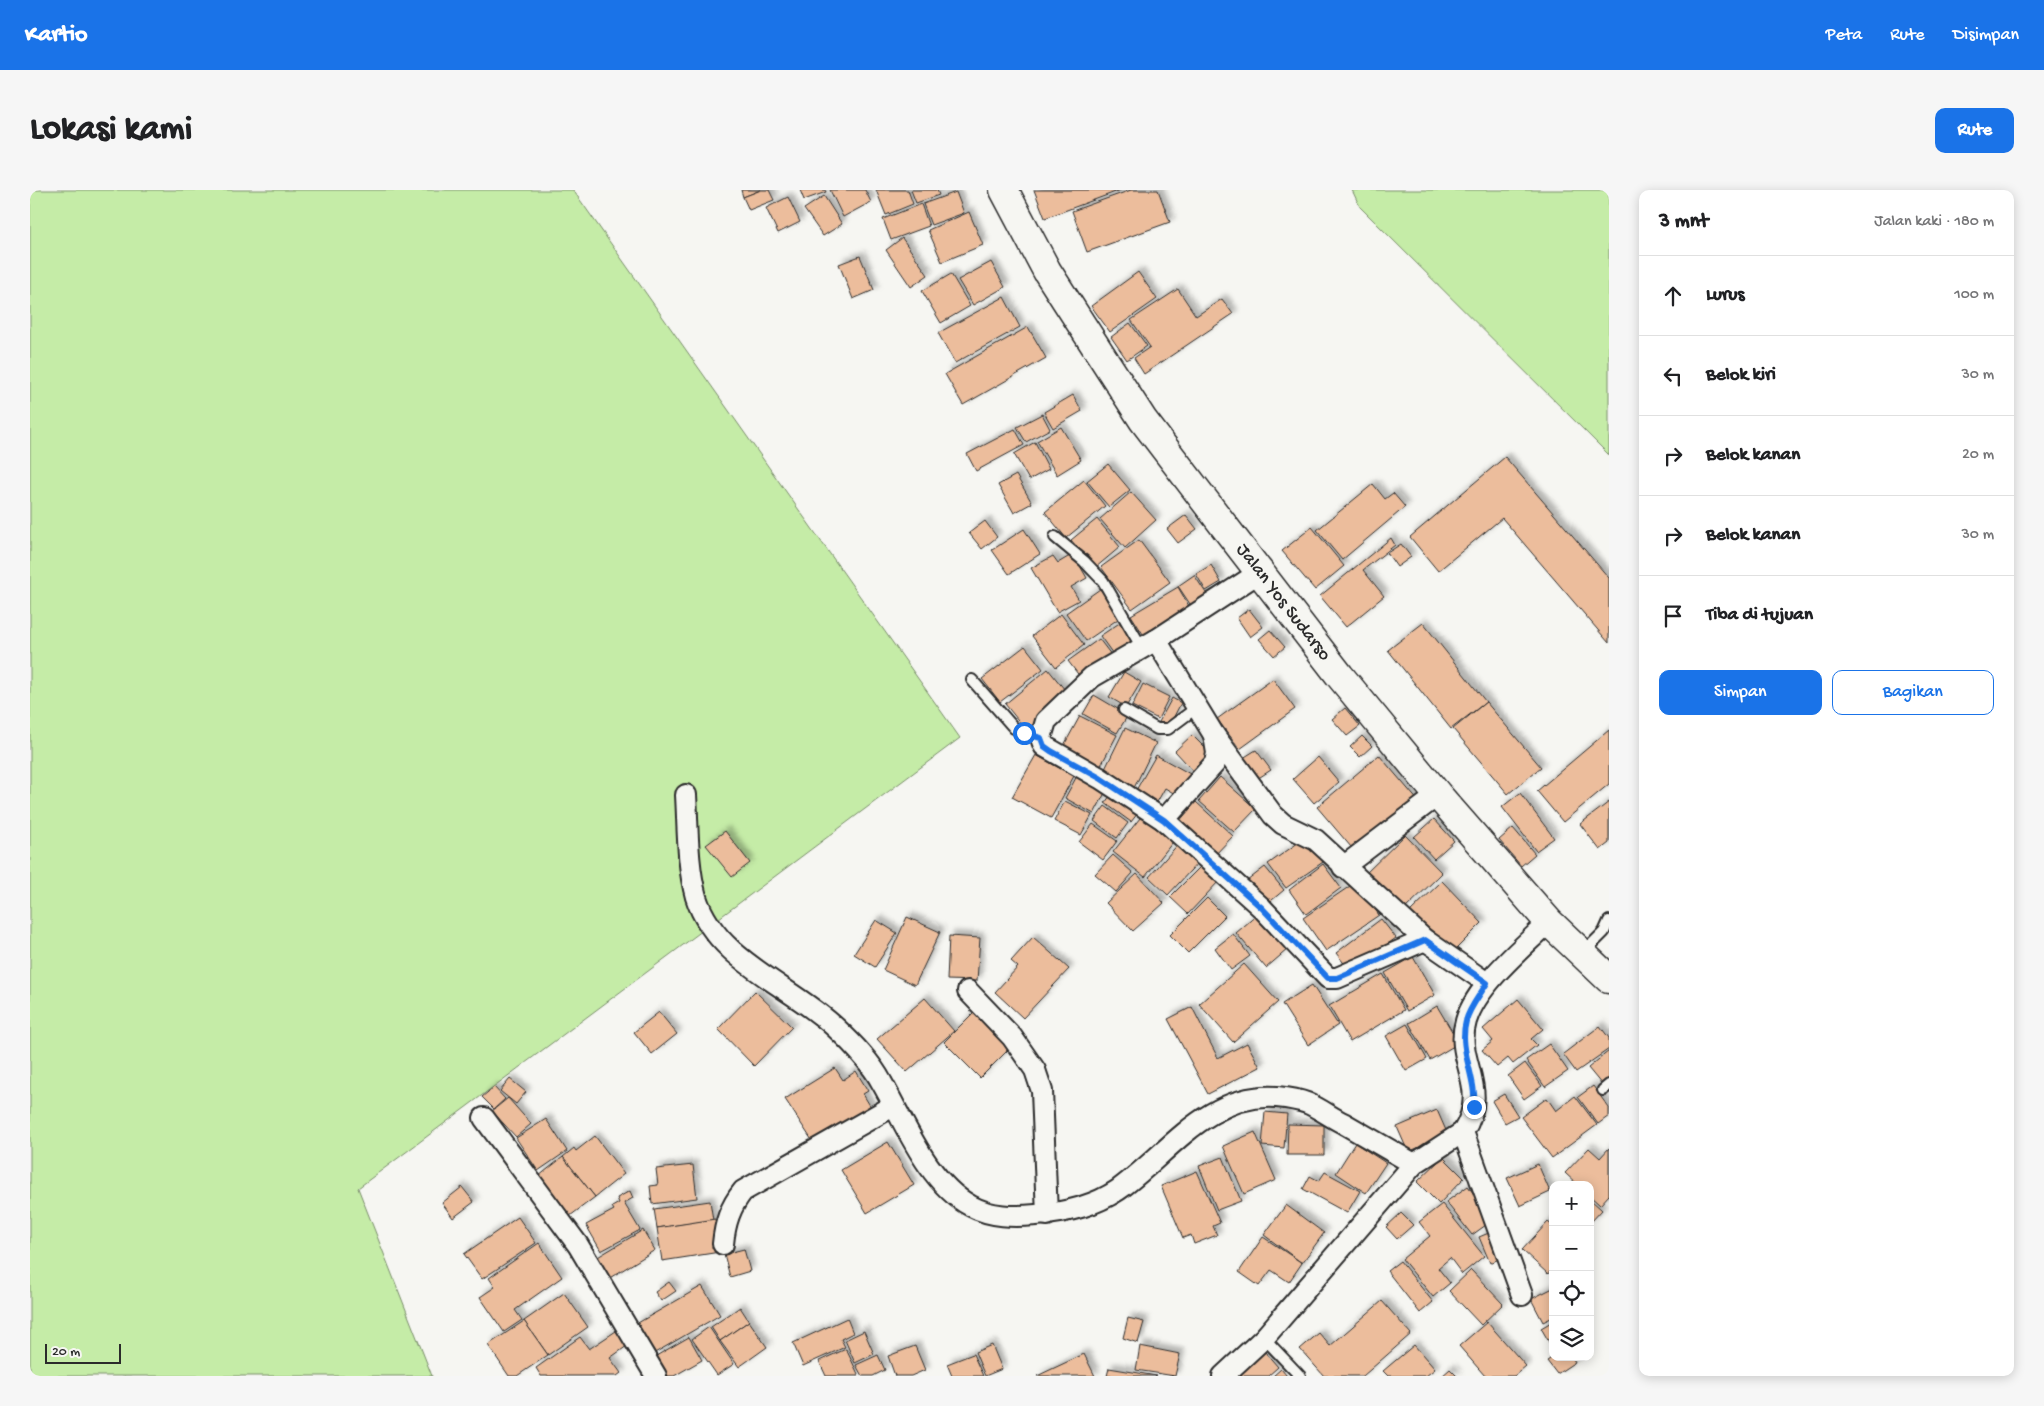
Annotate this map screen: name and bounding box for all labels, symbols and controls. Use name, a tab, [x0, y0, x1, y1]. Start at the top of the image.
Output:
text: Kartio	[25, 21, 88, 50]
text: Peta	[1826, 25, 1862, 46]
text: Rute	[1890, 25, 1925, 46]
text: Disimpan	[1953, 25, 2019, 46]
button: Rute	[1935, 108, 2014, 153]
text: Lokasi kami	[30, 110, 192, 151]
text: 3 mnt	[1659, 210, 1708, 235]
text: Jalan kaki · 180 m	[1874, 213, 1994, 232]
icon: ahead	[1659, 282, 1687, 310]
text: Lurus	[1706, 284, 1745, 307]
text: 100 m	[1954, 286, 1994, 305]
icon: left	[1659, 362, 1687, 390]
text: Belok kiri	[1706, 364, 1776, 387]
text: 30 m	[1961, 366, 1994, 385]
icon: right	[1659, 442, 1687, 470]
text: Belok kanan	[1706, 444, 1800, 467]
text: 20 m	[1962, 446, 1994, 465]
icon: right	[1659, 522, 1687, 550]
text: Belok kanan	[1706, 524, 1800, 547]
text: 30 m	[1961, 526, 1994, 545]
street label: Jalan Yos Sudarso	[1231, 539, 1336, 666]
icon: arrive	[1659, 602, 1687, 630]
text: Tiba di tujuan	[1706, 604, 1813, 627]
button: Simpan	[1659, 670, 1822, 715]
button: Bagikan	[1832, 670, 1994, 715]
route start	[1013, 722, 1036, 745]
route end	[1463, 1096, 1486, 1119]
map controls	[1549, 1181, 1594, 1361]
button: +	[1549, 1181, 1594, 1226]
button: −	[1549, 1226, 1594, 1271]
button: locate	[1549, 1271, 1594, 1316]
button: layers	[1549, 1316, 1594, 1361]
scale bar	[45, 1341, 121, 1364]
text: 20 m	[52, 1344, 80, 1361]

